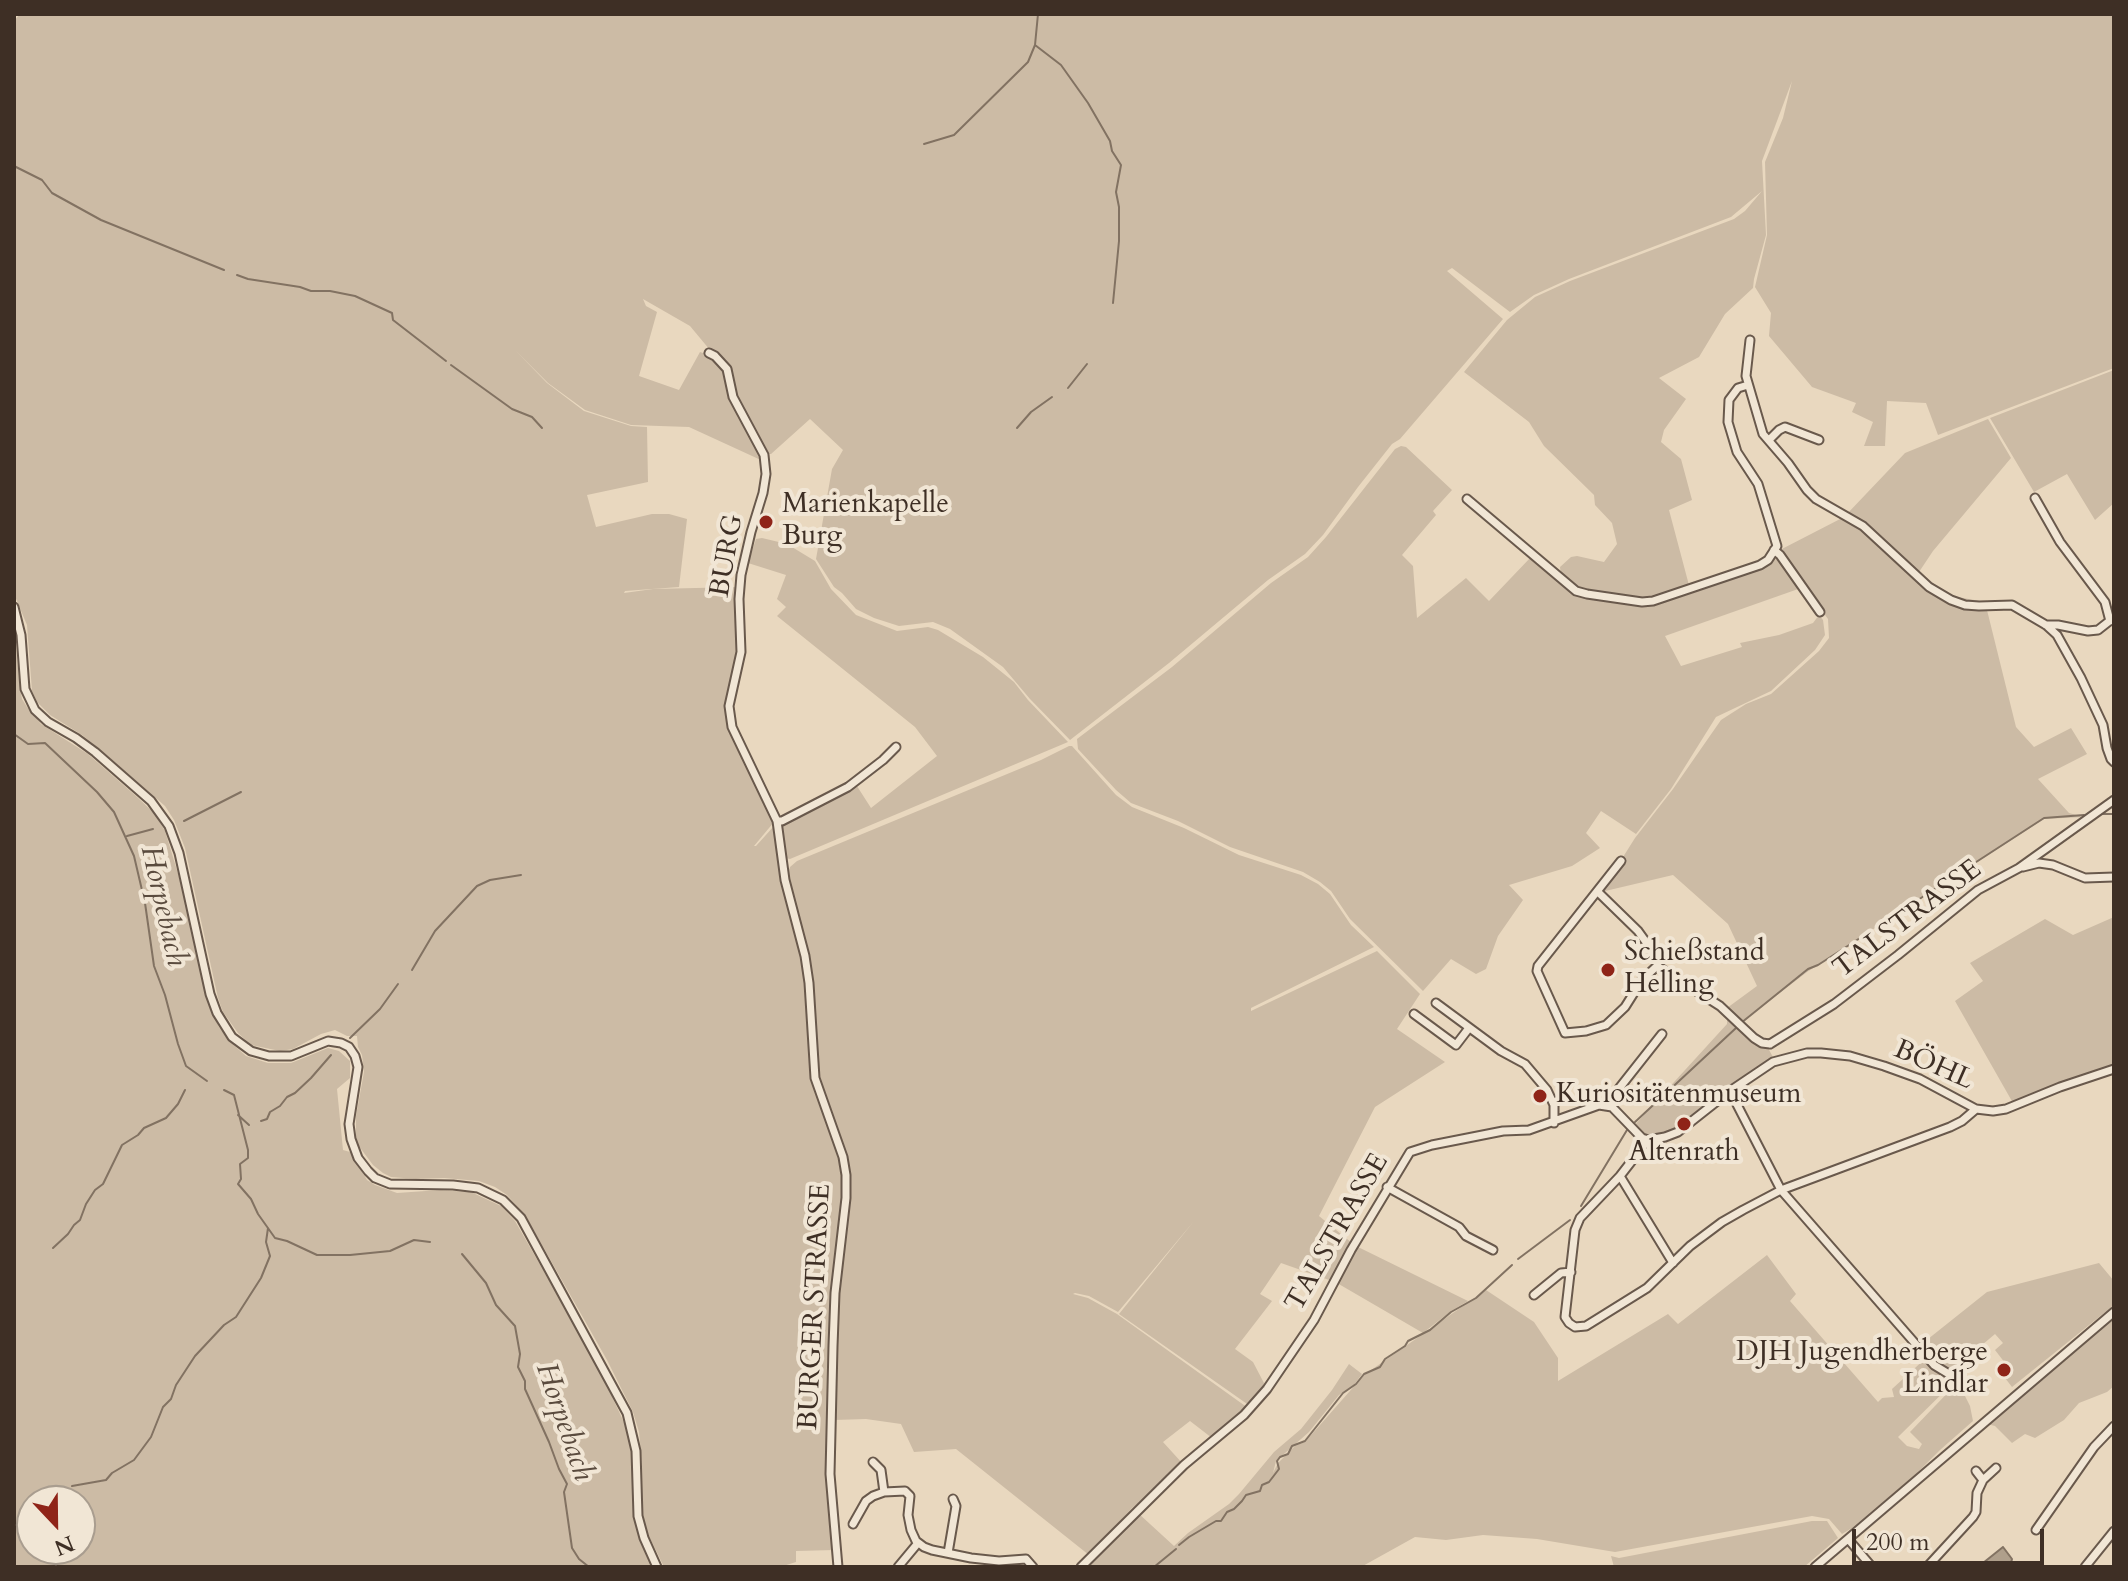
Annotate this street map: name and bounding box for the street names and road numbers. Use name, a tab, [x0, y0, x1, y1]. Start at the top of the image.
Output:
street label: BURG	[704, 512, 752, 600]
street label: TALSTRASSE	[1827, 853, 1989, 987]
street label: BÖHL	[1888, 1034, 1978, 1098]
street label: TALSTRASSE	[1279, 1148, 1397, 1318]
street label: BURGER STRASSE	[793, 1183, 839, 1431]

